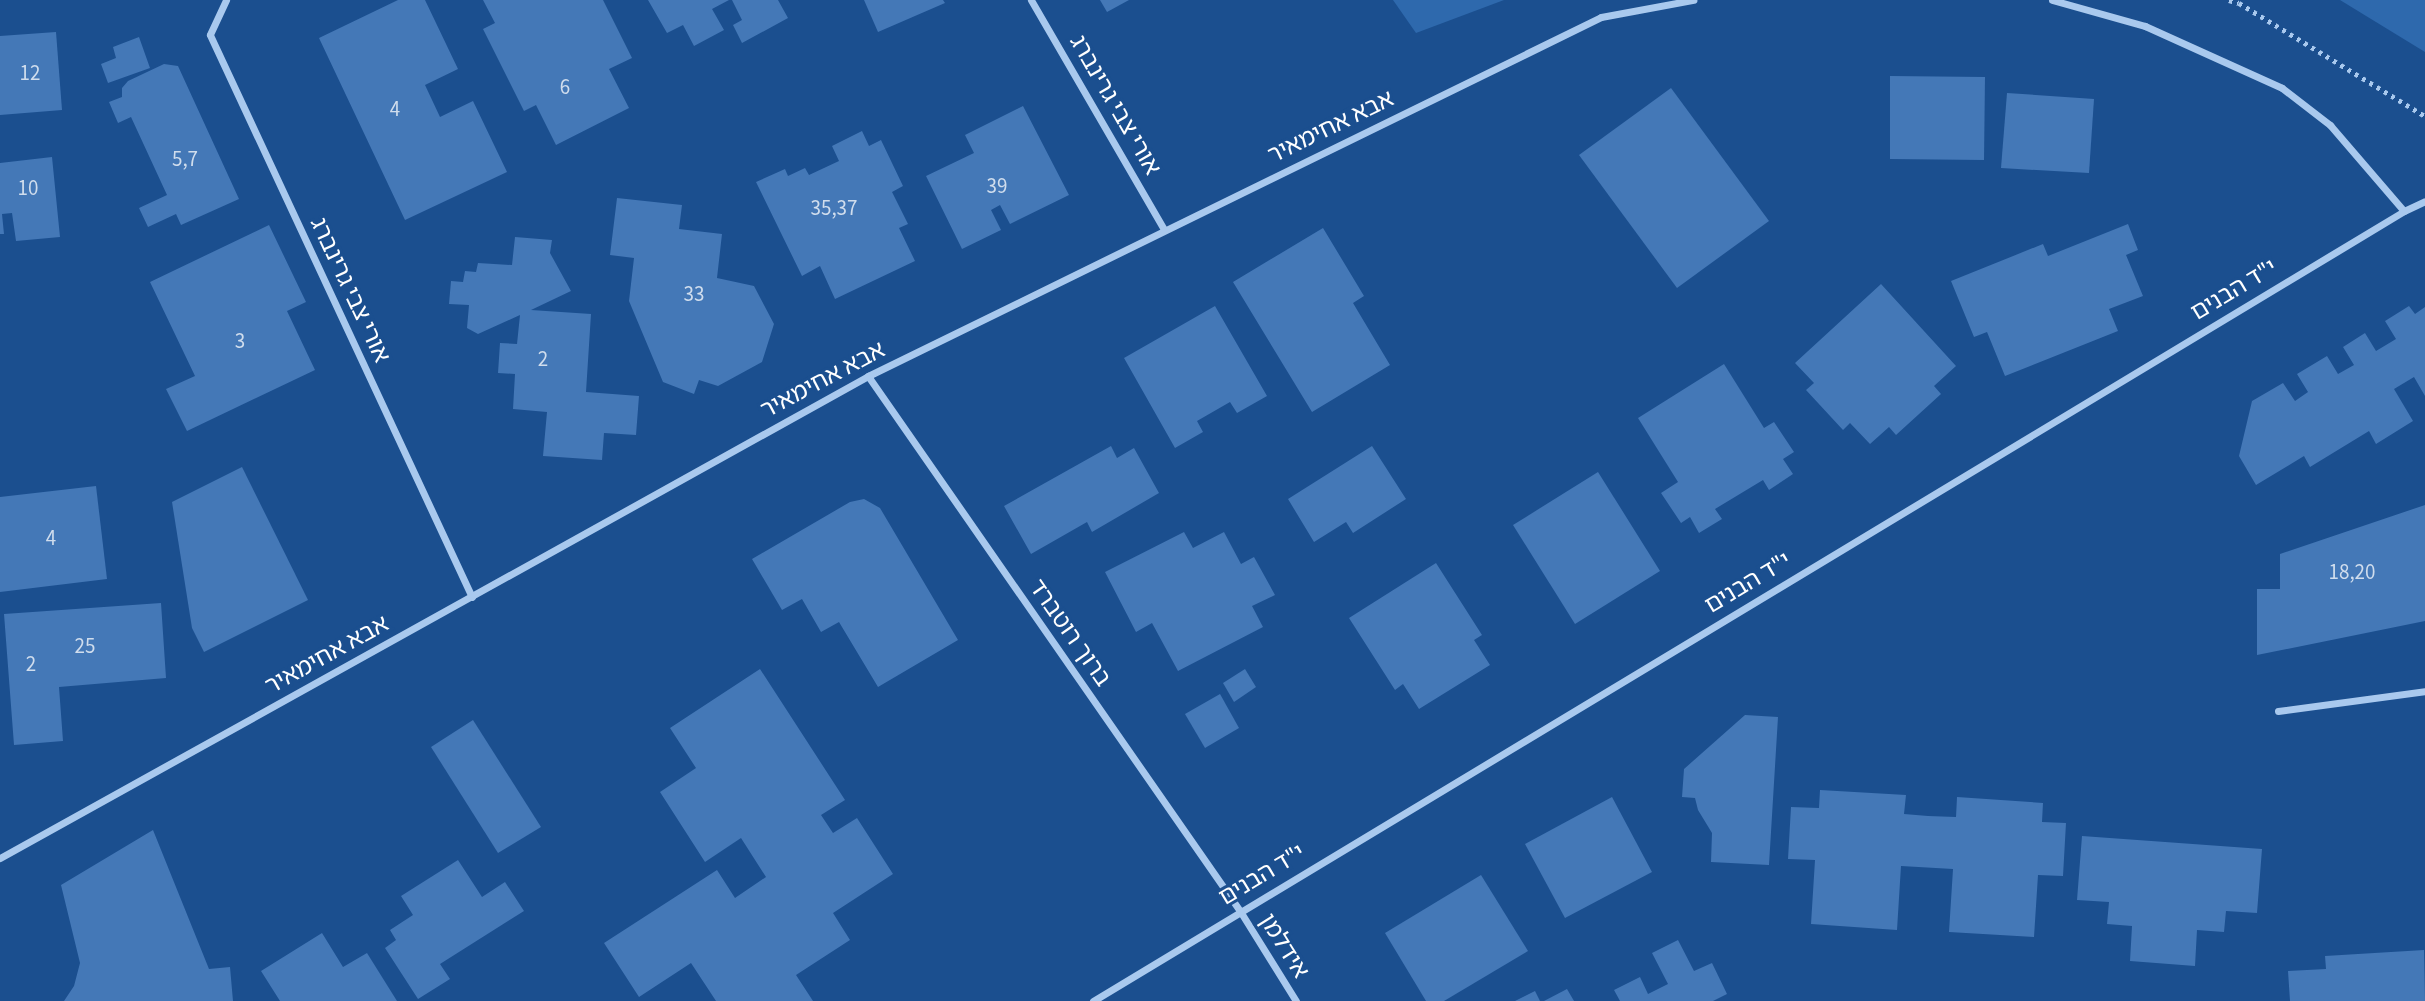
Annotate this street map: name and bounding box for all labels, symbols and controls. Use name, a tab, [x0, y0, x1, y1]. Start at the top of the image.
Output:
street label: אורי צבי גרינברג	[1063, 30, 1167, 180]
house number: 12	[20, 60, 40, 86]
house number: 6	[560, 74, 570, 100]
street label: אבא אחימאיר	[1263, 84, 1399, 170]
house number: 4	[390, 96, 400, 122]
house number: 5,7	[172, 146, 198, 172]
house number: 39	[987, 173, 1007, 199]
house number: 10	[18, 175, 38, 201]
house number: 35,37	[811, 195, 857, 221]
street label: אורי צבי גרינברג	[304, 213, 396, 367]
street label: י"ד הבנים	[2186, 253, 2282, 327]
house number: 33	[684, 281, 704, 307]
house number: 3	[235, 328, 245, 354]
street label: אבא אחימאיר	[756, 335, 890, 425]
house number: 2	[538, 346, 548, 372]
house number: 4	[46, 525, 56, 551]
street label: י"ד הבנים	[1700, 546, 1796, 620]
house number: 18,20	[2329, 559, 2375, 585]
street label: ברוך רוטברד	[1023, 574, 1117, 692]
street label: אבא אחימאיר	[260, 609, 394, 701]
house number: 25	[75, 633, 95, 659]
house number: 2	[26, 651, 36, 677]
street label: י"ד הבנים	[1214, 838, 1310, 912]
street label: אידלמן	[1253, 908, 1315, 984]

